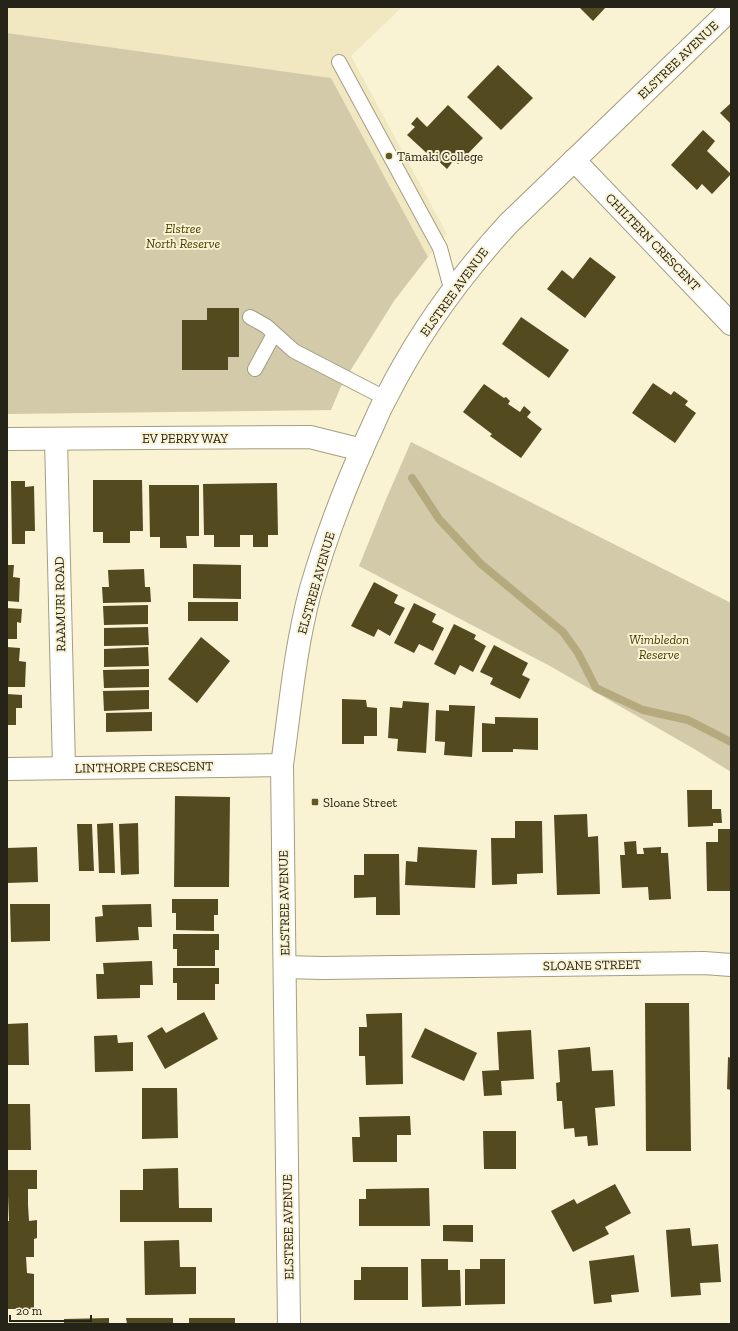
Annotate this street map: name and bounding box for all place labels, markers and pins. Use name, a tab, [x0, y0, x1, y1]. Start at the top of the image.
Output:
place label: Tāmaki College	[397, 149, 483, 164]
marker: Tāmaki College	[384, 151, 394, 161]
place label: Sloane Street	[323, 795, 397, 810]
marker: Sloane Street	[310, 797, 320, 807]

